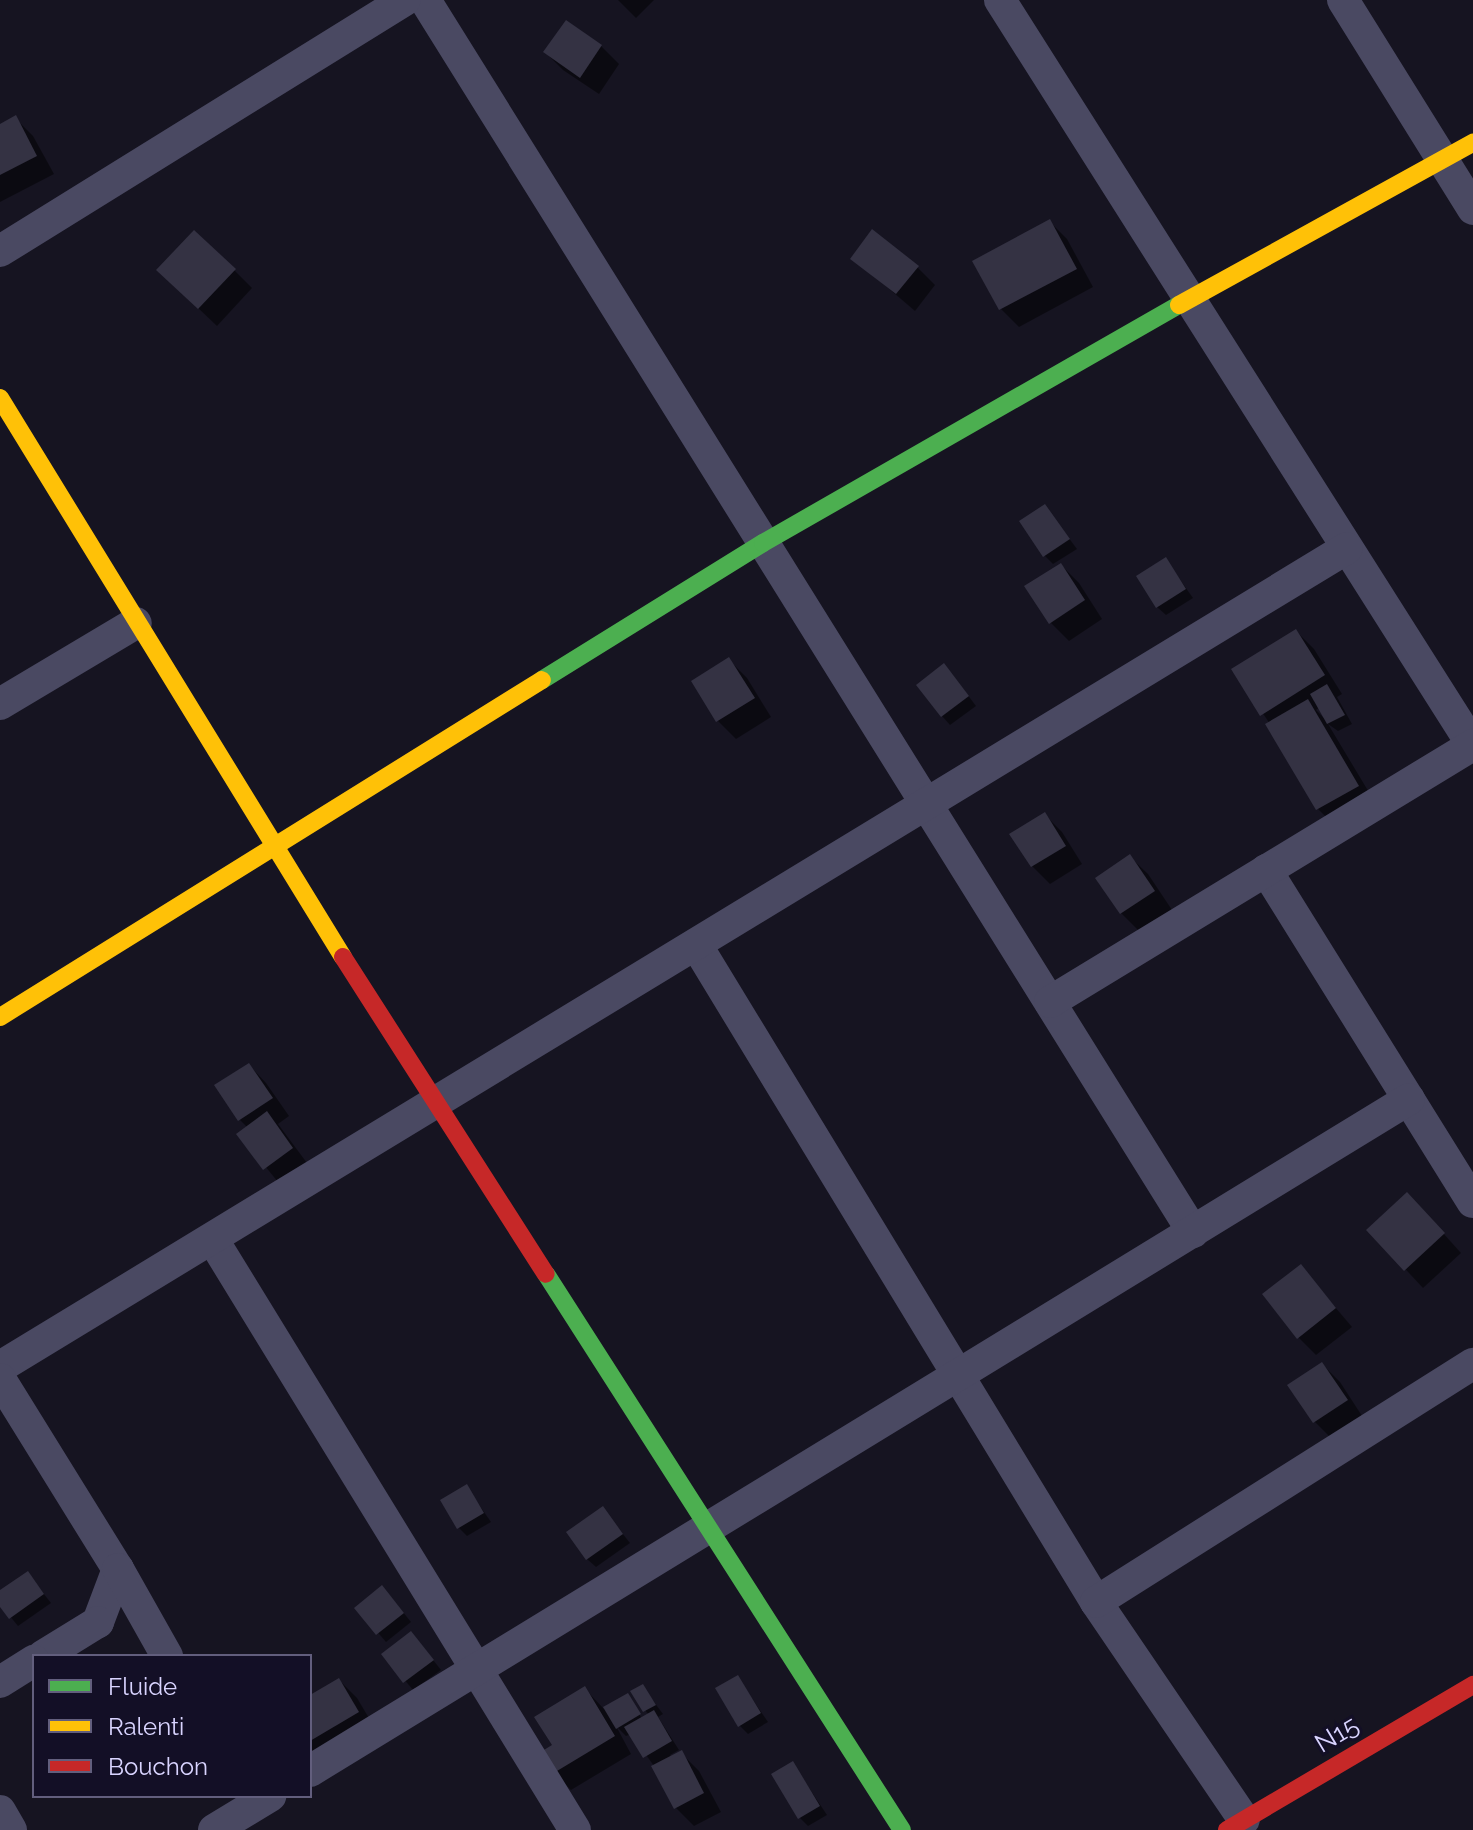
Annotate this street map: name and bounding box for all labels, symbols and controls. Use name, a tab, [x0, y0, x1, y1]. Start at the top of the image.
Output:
legend	[32, 1654, 312, 1798]
text: Fluide	[108, 1672, 177, 1701]
street label: N15	[1310, 1710, 1364, 1760]
text: Ralenti	[108, 1712, 184, 1741]
text: Bouchon	[108, 1752, 208, 1781]

